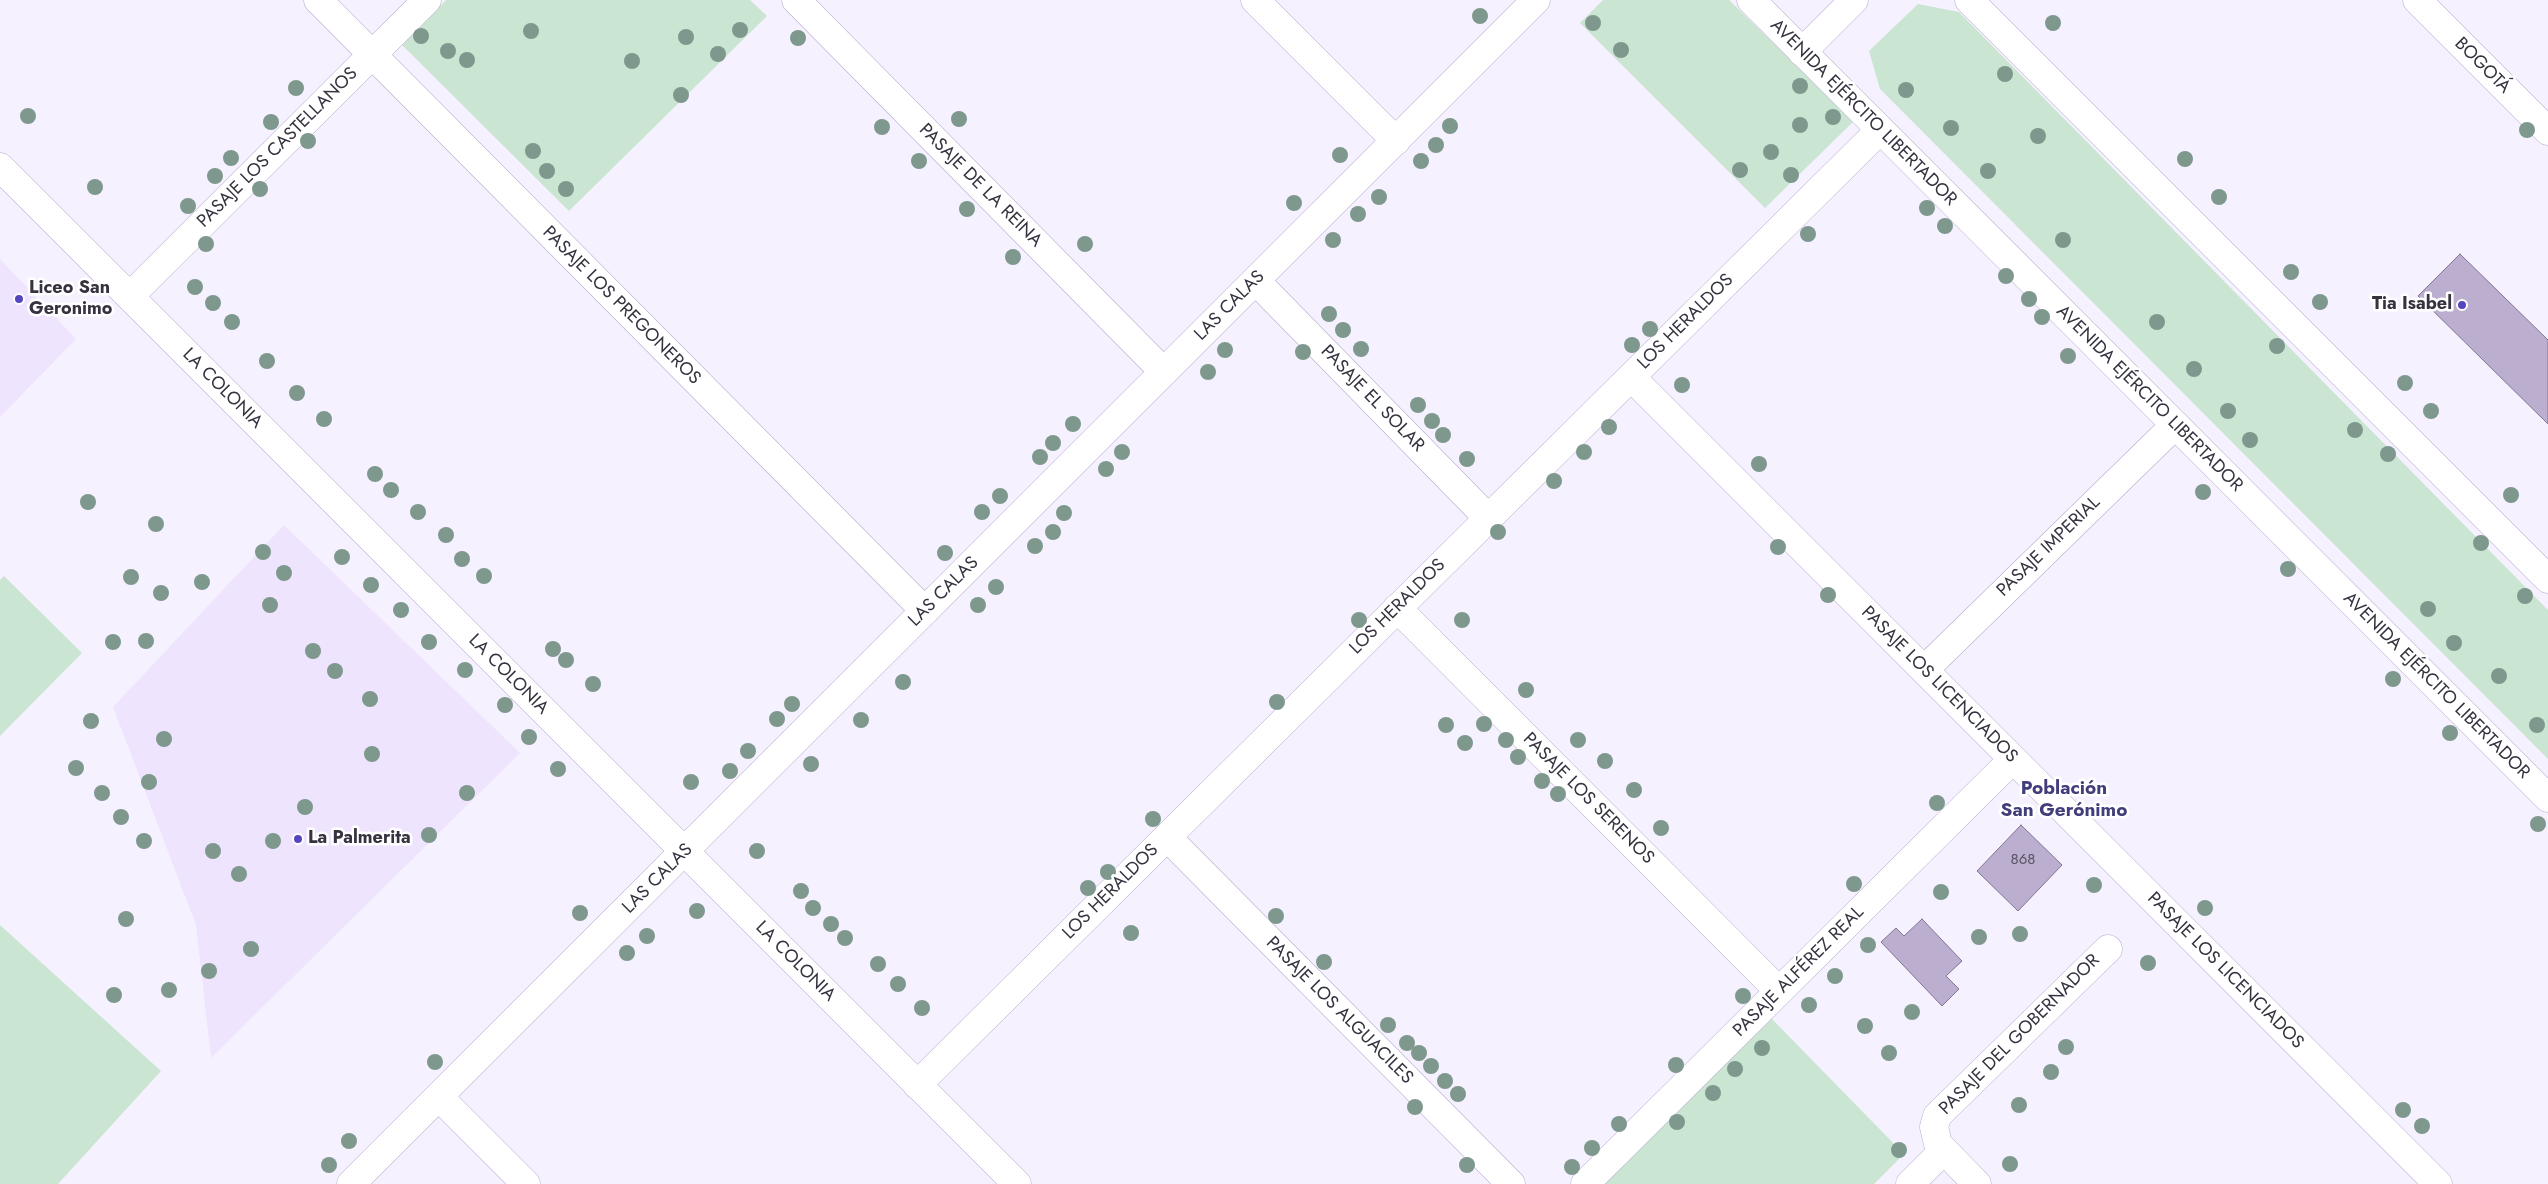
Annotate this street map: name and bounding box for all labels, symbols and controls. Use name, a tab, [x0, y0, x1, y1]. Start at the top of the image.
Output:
street label: AVENIDA EJÉRCITO LIBERTADOR	[1765, 15, 1961, 211]
street label: BOGOTÁ	[2449, 33, 2515, 99]
street label: PASAJE LOS CASTELLANOS	[193, 63, 363, 233]
street label: PASAJE DE LA REINA	[914, 120, 1046, 252]
street label: PASAJE LOS PREGONEROS	[537, 222, 705, 390]
street label: LAS CALAS	[1191, 267, 1269, 345]
street label: LOS HERALDOS	[1634, 270, 1738, 374]
place label: Liceo San Geronimo	[29, 278, 112, 320]
marker: Liceo San Geronimo	[13, 293, 25, 305]
place label: Tia Isabel	[2372, 294, 2452, 316]
marker: Tia Isabel	[2456, 299, 2468, 311]
street label: AVENIDA EJÉRCITO LIBERTADOR	[2051, 301, 2247, 497]
street label: PASAJE EL SOLAR	[1316, 341, 1428, 457]
street label: LA COLONIA	[177, 344, 267, 434]
street label: PASAJE IMPERIAL	[1993, 492, 2105, 602]
street label: LAS CALAS	[905, 553, 983, 631]
street label: LOS HERALDOS	[1346, 555, 1450, 659]
street label: AVENIDA EJÉRCITO LIBERTADOR	[2338, 588, 2534, 784]
street label: PASAJE LOS LICENCIADOS	[1856, 602, 2022, 768]
street label: LA COLONIA	[463, 630, 553, 720]
street label: PASAJE LOS SERENOS	[1518, 729, 1658, 869]
district label: Población San Gerónimo	[2001, 778, 2127, 822]
place label: La Palmerita	[308, 828, 411, 850]
marker: La Palmerita	[292, 833, 304, 845]
street label: LAS CALAS	[619, 840, 697, 918]
street label: LOS HERALDOS	[1059, 840, 1163, 944]
house number: 868	[2010, 851, 2036, 869]
street label: PASAJE LOS LICENCIADOS	[2142, 888, 2308, 1054]
street label: PASAJE ALFÉREZ REAL	[1729, 902, 1869, 1042]
street label: LA COLONIA	[750, 917, 840, 1007]
street label: PASAJE LOS ALGUACILES	[1261, 933, 1417, 1089]
street label: PASAJE DEL GOBERNADOR	[1935, 950, 2105, 1120]

